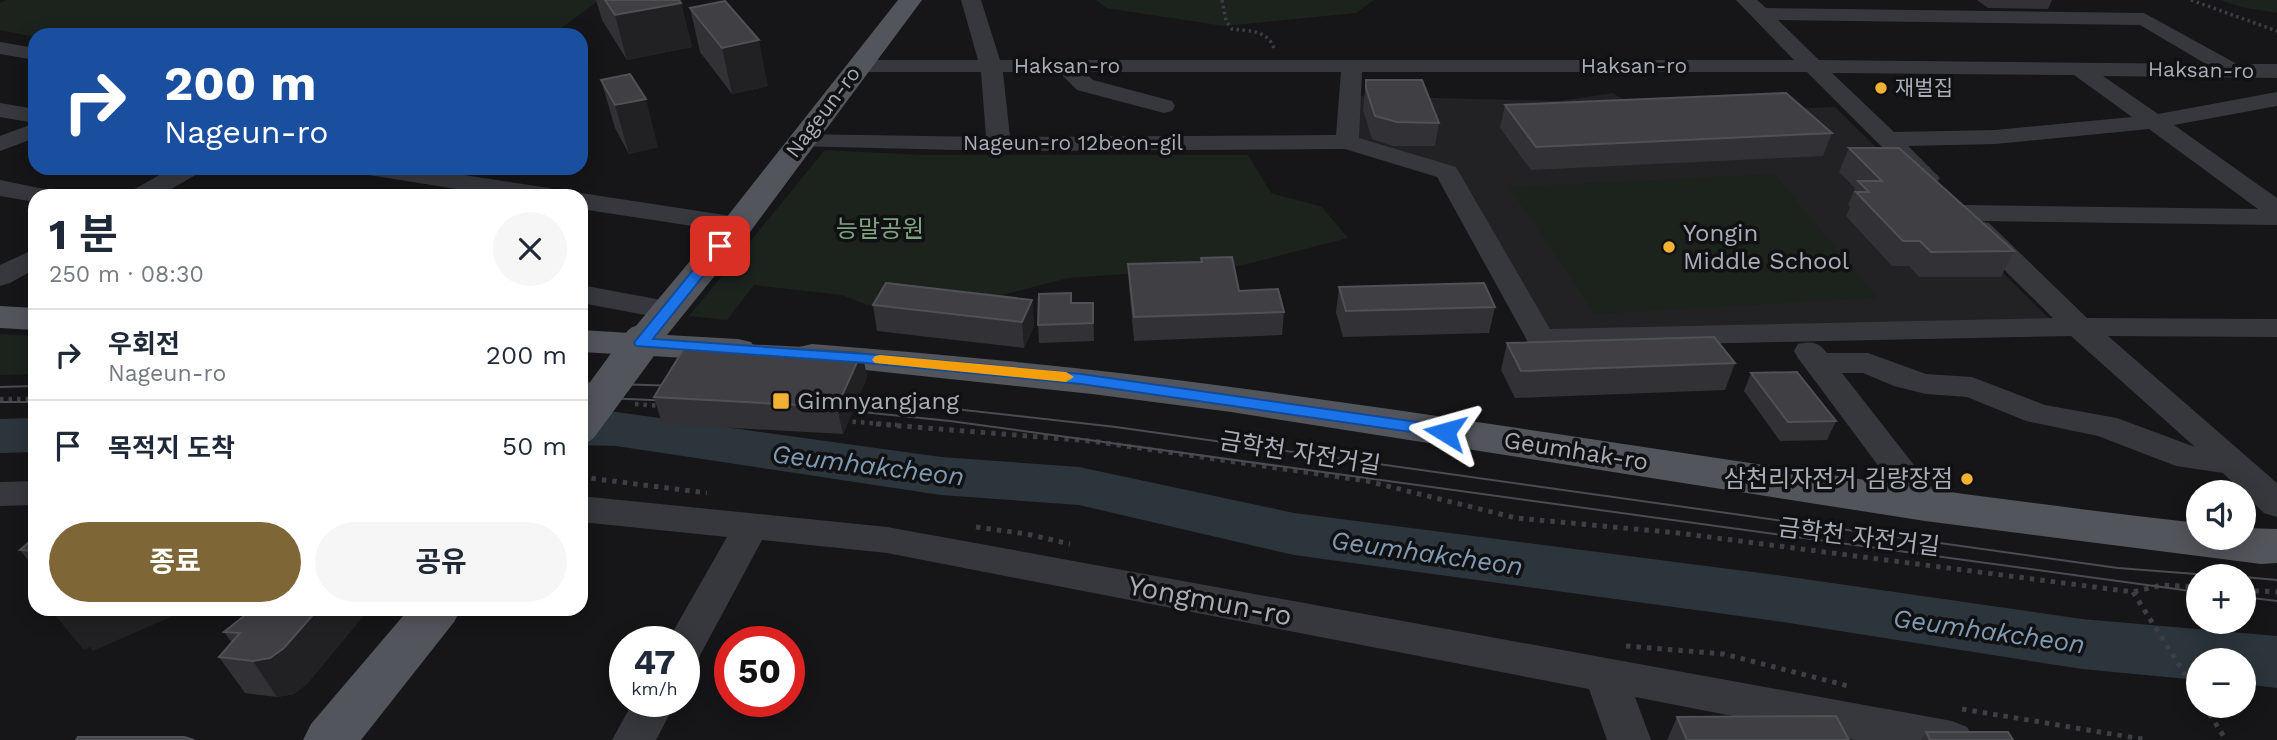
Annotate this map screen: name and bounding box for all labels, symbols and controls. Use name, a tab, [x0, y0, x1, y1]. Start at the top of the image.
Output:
street label: Haksan-ro	[1014, 53, 1120, 78]
street label: Haksan-ro	[1581, 53, 1687, 78]
text: 200 m	[164, 54, 316, 112]
icon: right	[49, 56, 140, 147]
street label: Haksan-ro	[2148, 56, 2254, 83]
street label: Nageun-ro	[780, 61, 865, 162]
place label: 재벌집	[1895, 75, 1953, 100]
marker: 재벌집	[1873, 80, 1889, 96]
text: Nageun-ro	[164, 113, 329, 151]
street label: Nageun-ro 12beon-gil	[963, 130, 1184, 155]
text: 1 분	[49, 210, 118, 259]
button: close	[493, 212, 567, 286]
park label: 능말공원	[836, 215, 924, 243]
pin	[690, 216, 750, 276]
place label: Yongin Middle School	[1683, 219, 1850, 275]
icon: arrive	[701, 227, 739, 265]
marker: Yongin Middle School	[1661, 239, 1677, 255]
text: 250 m · 08:30	[49, 261, 204, 288]
text: 우회전	[108, 329, 180, 359]
icon: right	[49, 336, 87, 374]
text: 200 m	[486, 340, 567, 370]
text: Nageun-ro	[108, 360, 226, 387]
place label: Gimnyangjang	[797, 387, 959, 415]
marker: Gimnyangjang	[771, 391, 791, 411]
position arrow	[1408, 395, 1482, 469]
street label: 금학천 자전거길	[1217, 426, 1383, 480]
street label: Geumhak-ro	[1502, 426, 1650, 476]
icon: arrive	[49, 427, 87, 465]
text: 50 m	[502, 431, 567, 461]
text: 목적지 도착	[108, 433, 235, 463]
water label: Geumhakcheon	[770, 438, 966, 492]
place label: 삼천리자전거 김량장점	[1724, 465, 1953, 493]
marker: 삼천리자전거 김량장점	[1959, 471, 1975, 487]
map controls	[2186, 480, 2256, 718]
button: sound	[2186, 480, 2256, 550]
street label: 금학천 자전거길	[1777, 513, 1941, 561]
button: 종료	[49, 522, 301, 602]
button: 공유	[315, 522, 567, 602]
water label: Geumhakcheon	[1329, 525, 1525, 581]
button: +	[2186, 564, 2256, 634]
street label: Yongmun-ro	[1125, 568, 1295, 633]
water label: Geumhakcheon	[1891, 603, 2087, 659]
speed limit sign: 50	[714, 626, 805, 717]
text: 47	[633, 641, 676, 683]
button: −	[2186, 648, 2256, 718]
text: km/h	[631, 678, 678, 699]

